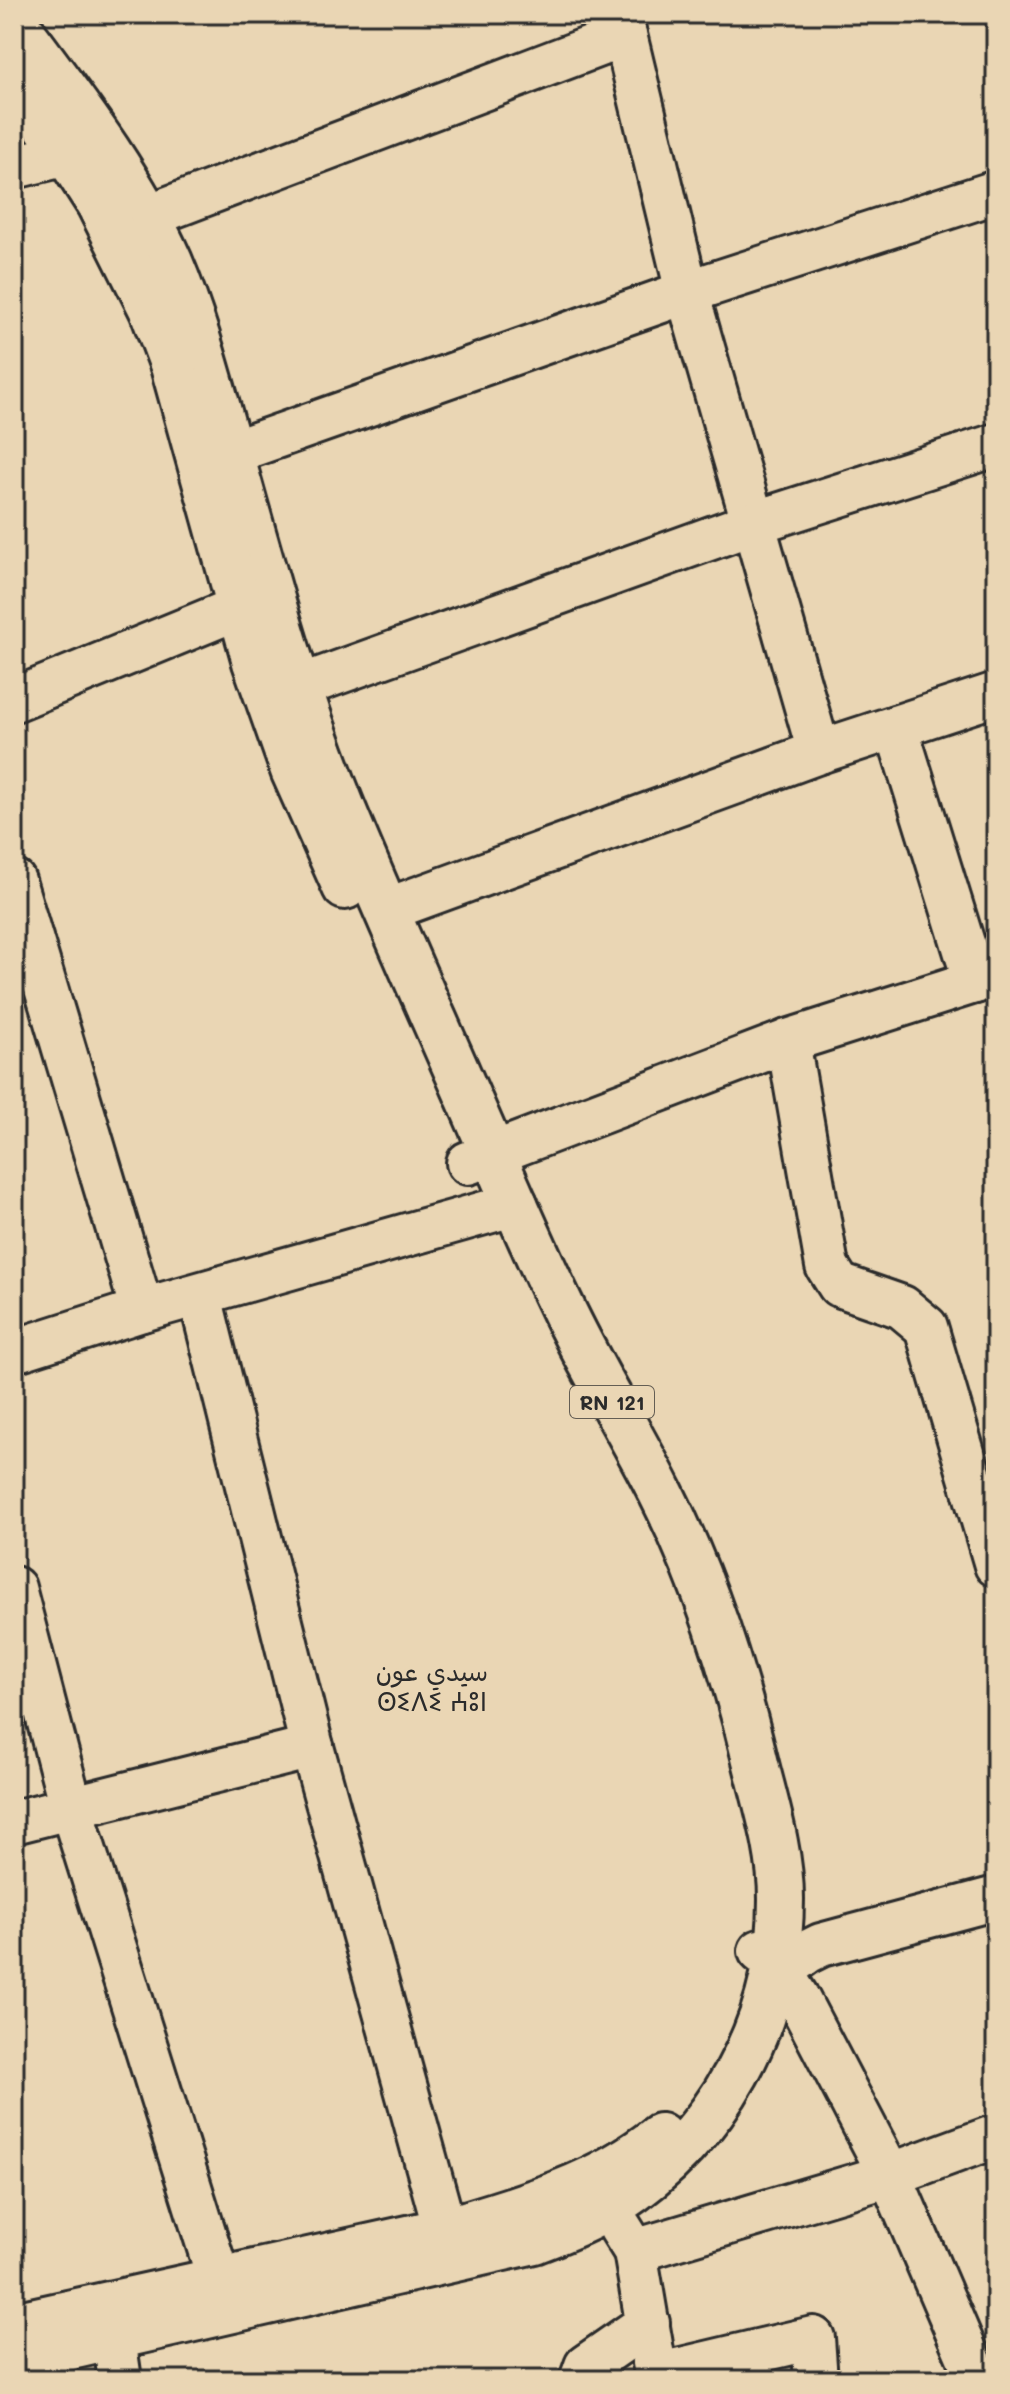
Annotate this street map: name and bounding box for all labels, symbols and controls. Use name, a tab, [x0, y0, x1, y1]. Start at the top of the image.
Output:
road number: RN 121	[570, 1386, 654, 1418]
district label: سيدي عون ⵙⵉⴷⵉ ⵄⵓⵏ	[376, 1654, 488, 1718]

